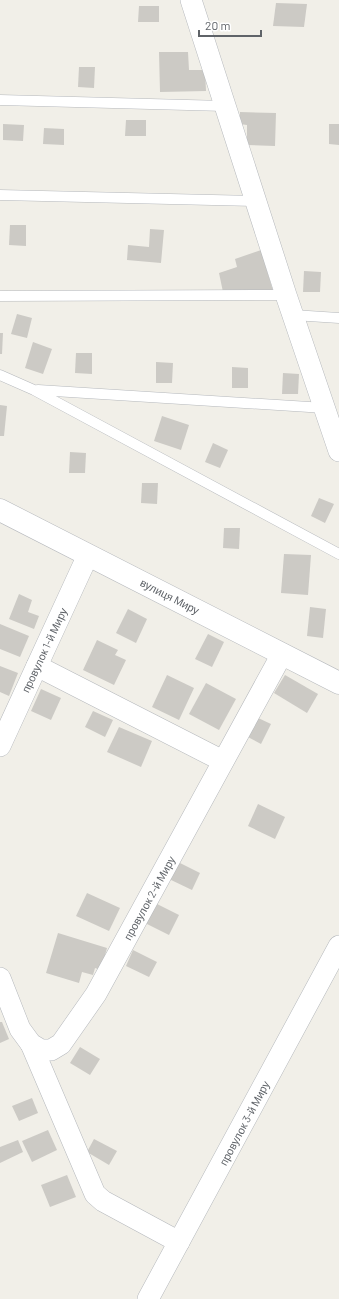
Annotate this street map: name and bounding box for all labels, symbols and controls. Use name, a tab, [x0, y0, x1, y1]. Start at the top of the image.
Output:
scale bar	[199, 12, 261, 38]
text: 20 m	[205, 18, 231, 32]
street label: вулиця Миру	[138, 576, 202, 617]
street label: провулок 1-й Миру	[19, 605, 70, 694]
street label: провулок 2-й Миру	[121, 853, 178, 942]
street label: провулок 3-й Миру	[216, 1078, 272, 1167]

